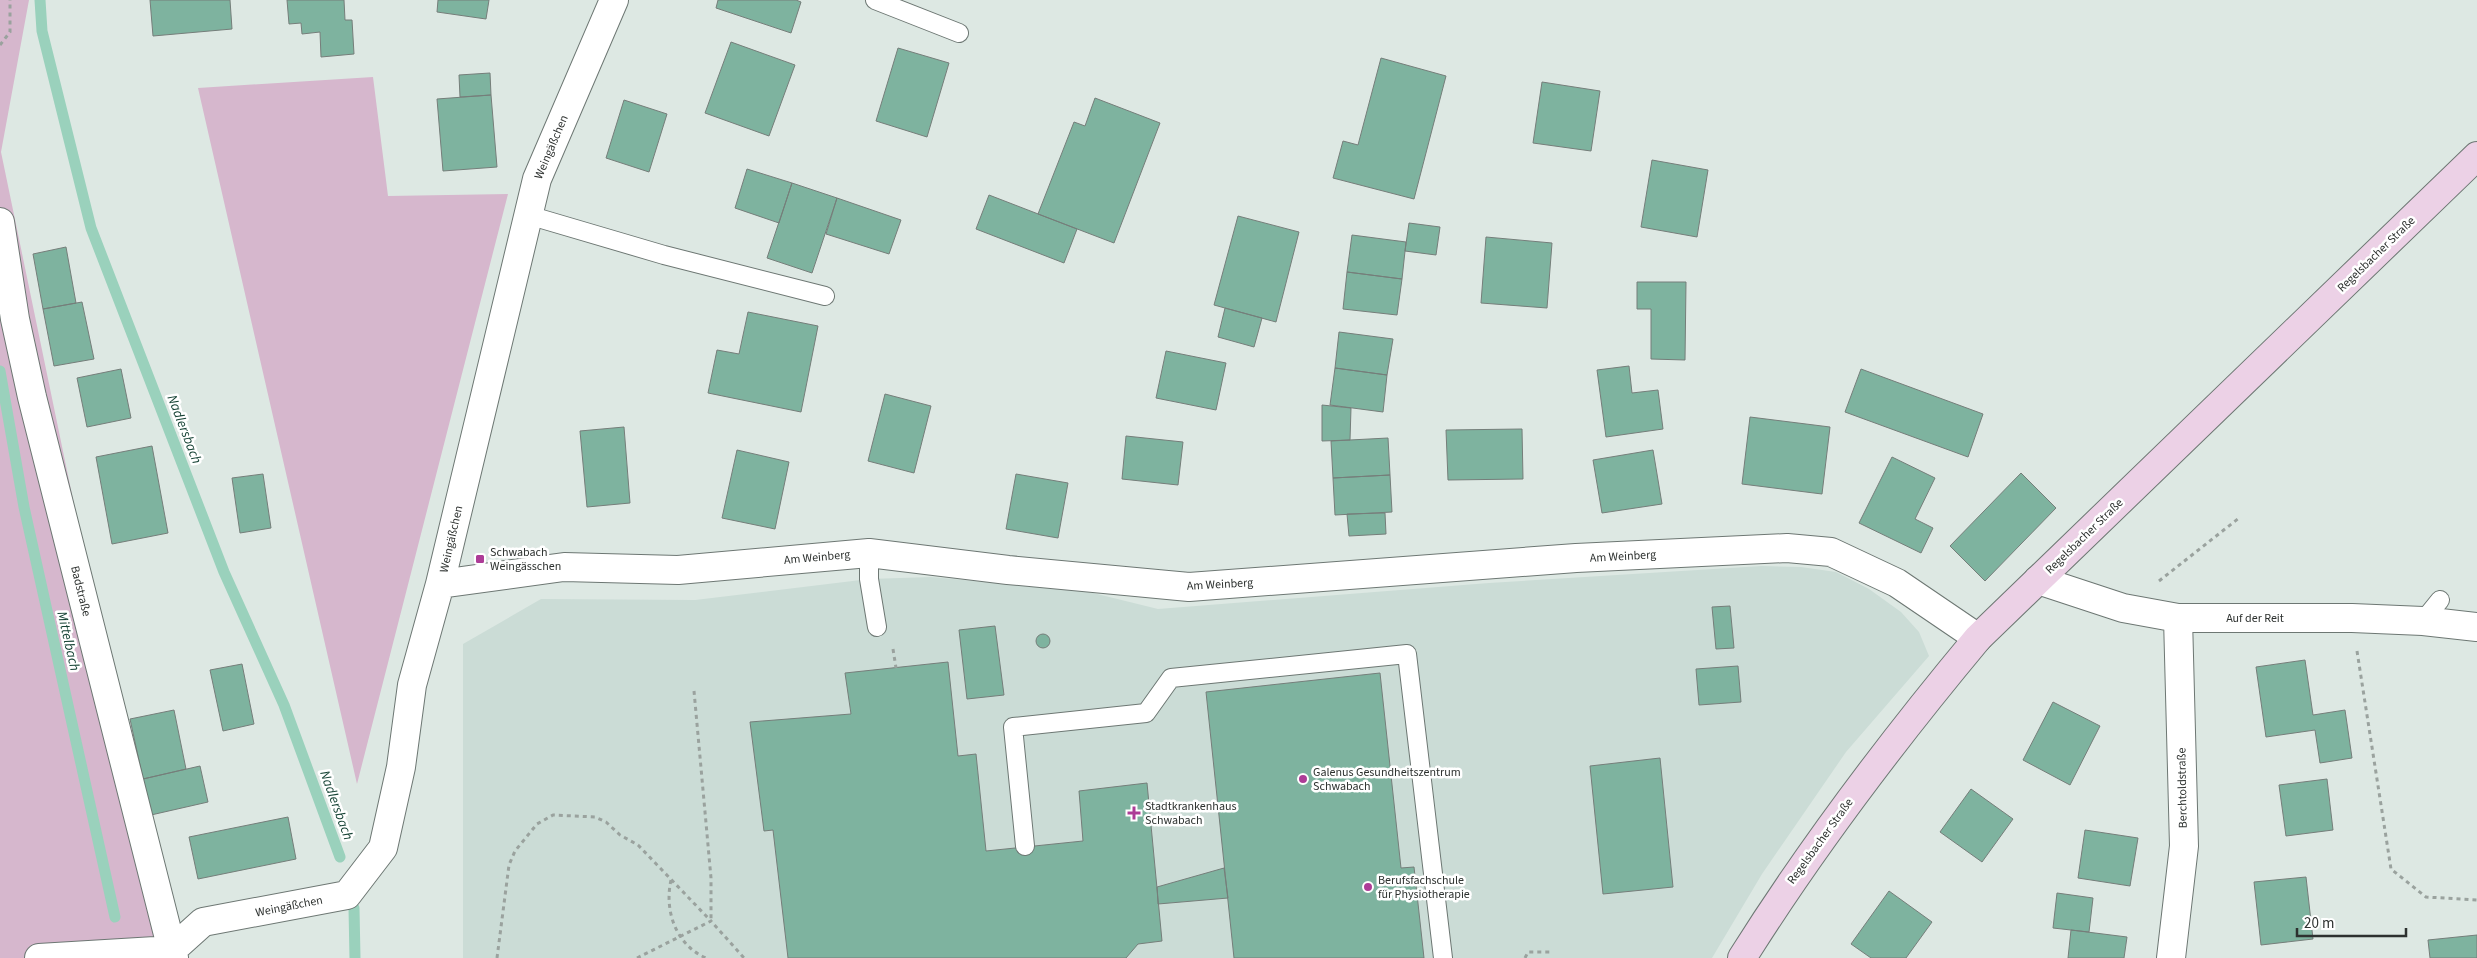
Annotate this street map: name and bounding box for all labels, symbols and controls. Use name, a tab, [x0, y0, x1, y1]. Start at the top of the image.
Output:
street label: Weingäßchen	[530, 112, 573, 182]
street label: Regelsbacher Straße	[2334, 213, 2419, 296]
water label: Nadlersbach	[162, 392, 206, 467]
street label: Regelsbacher Straße	[2042, 495, 2127, 578]
street label: Weingäßchen	[436, 504, 467, 574]
place label: Schwabach Weingässchen	[490, 544, 561, 575]
street label: Am Weinberg	[783, 546, 851, 569]
street label: Am Weinberg	[1589, 546, 1657, 567]
marker: Schwabach Weingässchen	[474, 553, 486, 565]
street label: Badstraße	[66, 564, 95, 618]
street label: Am Weinberg	[1186, 574, 1254, 595]
water label: Mittelbach	[51, 609, 85, 673]
street label: Auf der Reit	[2226, 610, 2284, 627]
street label: Berchtoldstraße	[2173, 747, 2192, 829]
place label: Galenus Gesundheitszentrum Schwabach	[1313, 764, 1461, 795]
water label: Nadlersbach	[314, 768, 358, 843]
marker: Galenus Gesundheitszentrum Schwabach	[1297, 773, 1309, 785]
street label: Regelsbacher Straße	[1783, 795, 1857, 888]
place label: Stadtkrankenhaus Schwabach	[1145, 798, 1237, 829]
marker: Stadtkrankenhaus Schwabach	[1127, 806, 1141, 820]
place label: Berufsfachschule für Physiotherapie	[1378, 872, 1470, 903]
marker: Berufsfachschule für Physiotherapie	[1362, 881, 1374, 893]
street label: Weingäßchen	[254, 892, 324, 921]
scale bar	[2297, 906, 2406, 938]
text: 20 m	[2304, 913, 2334, 934]

